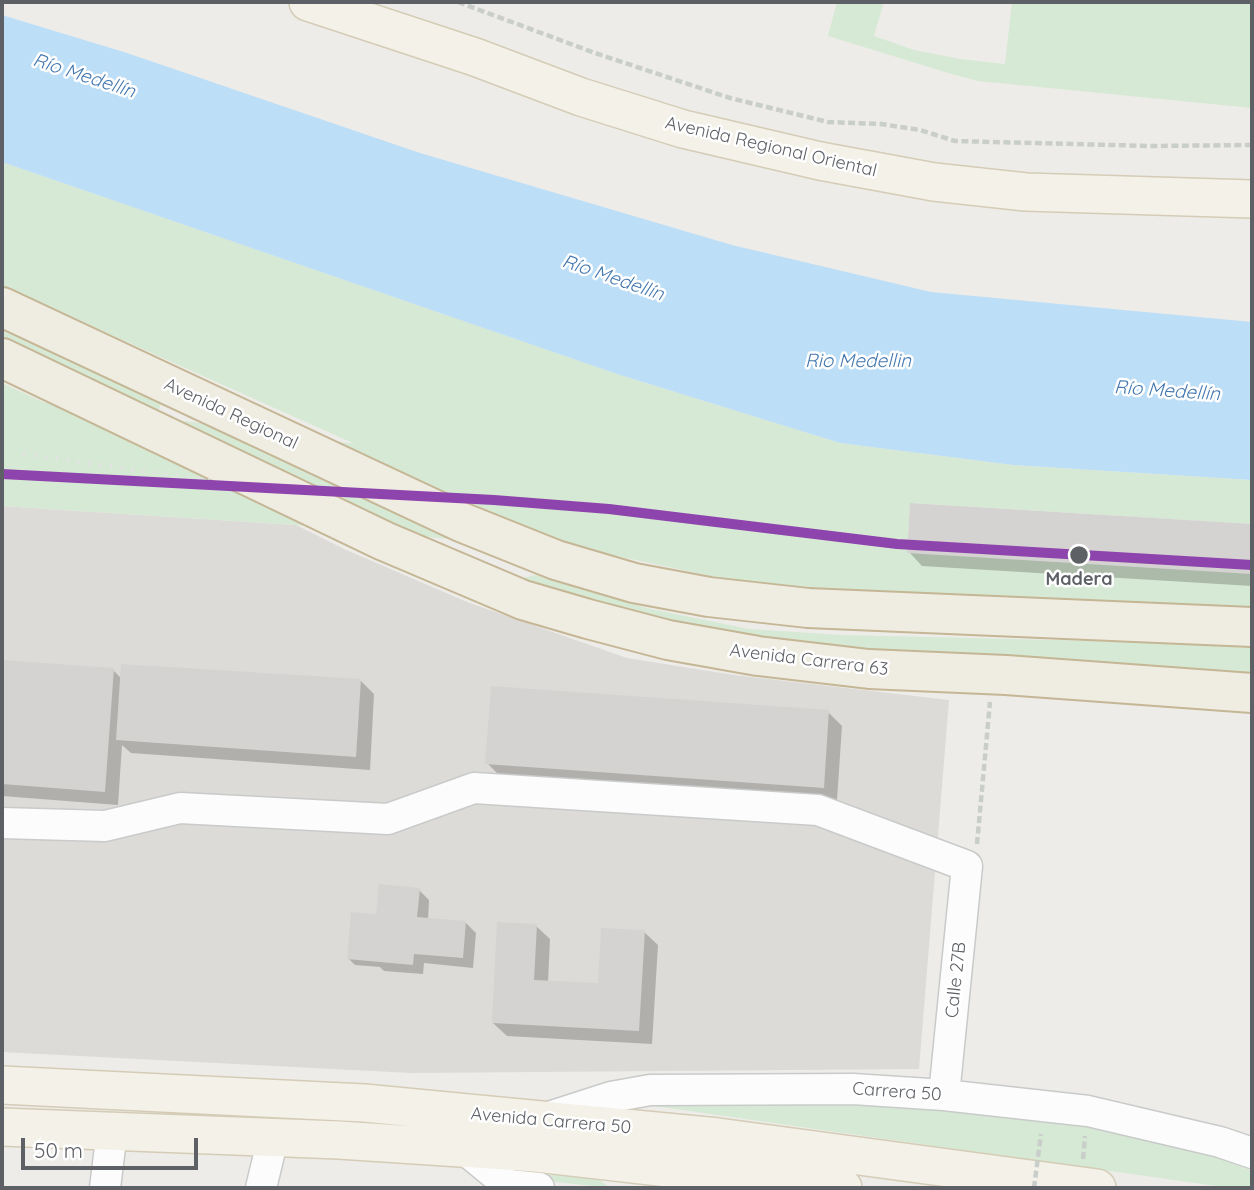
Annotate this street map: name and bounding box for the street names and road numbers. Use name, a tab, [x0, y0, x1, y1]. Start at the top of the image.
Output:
street label: Avenida Regional Oriental	[663, 112, 879, 182]
street label: Avenida Regional	[161, 374, 301, 454]
street label: Avenida Carrera 63	[728, 640, 890, 680]
street label: Calle 27B	[941, 941, 971, 1019]
street label: Carrera 50	[852, 1078, 942, 1106]
street label: Avenida Carrera 50	[470, 1103, 632, 1139]

